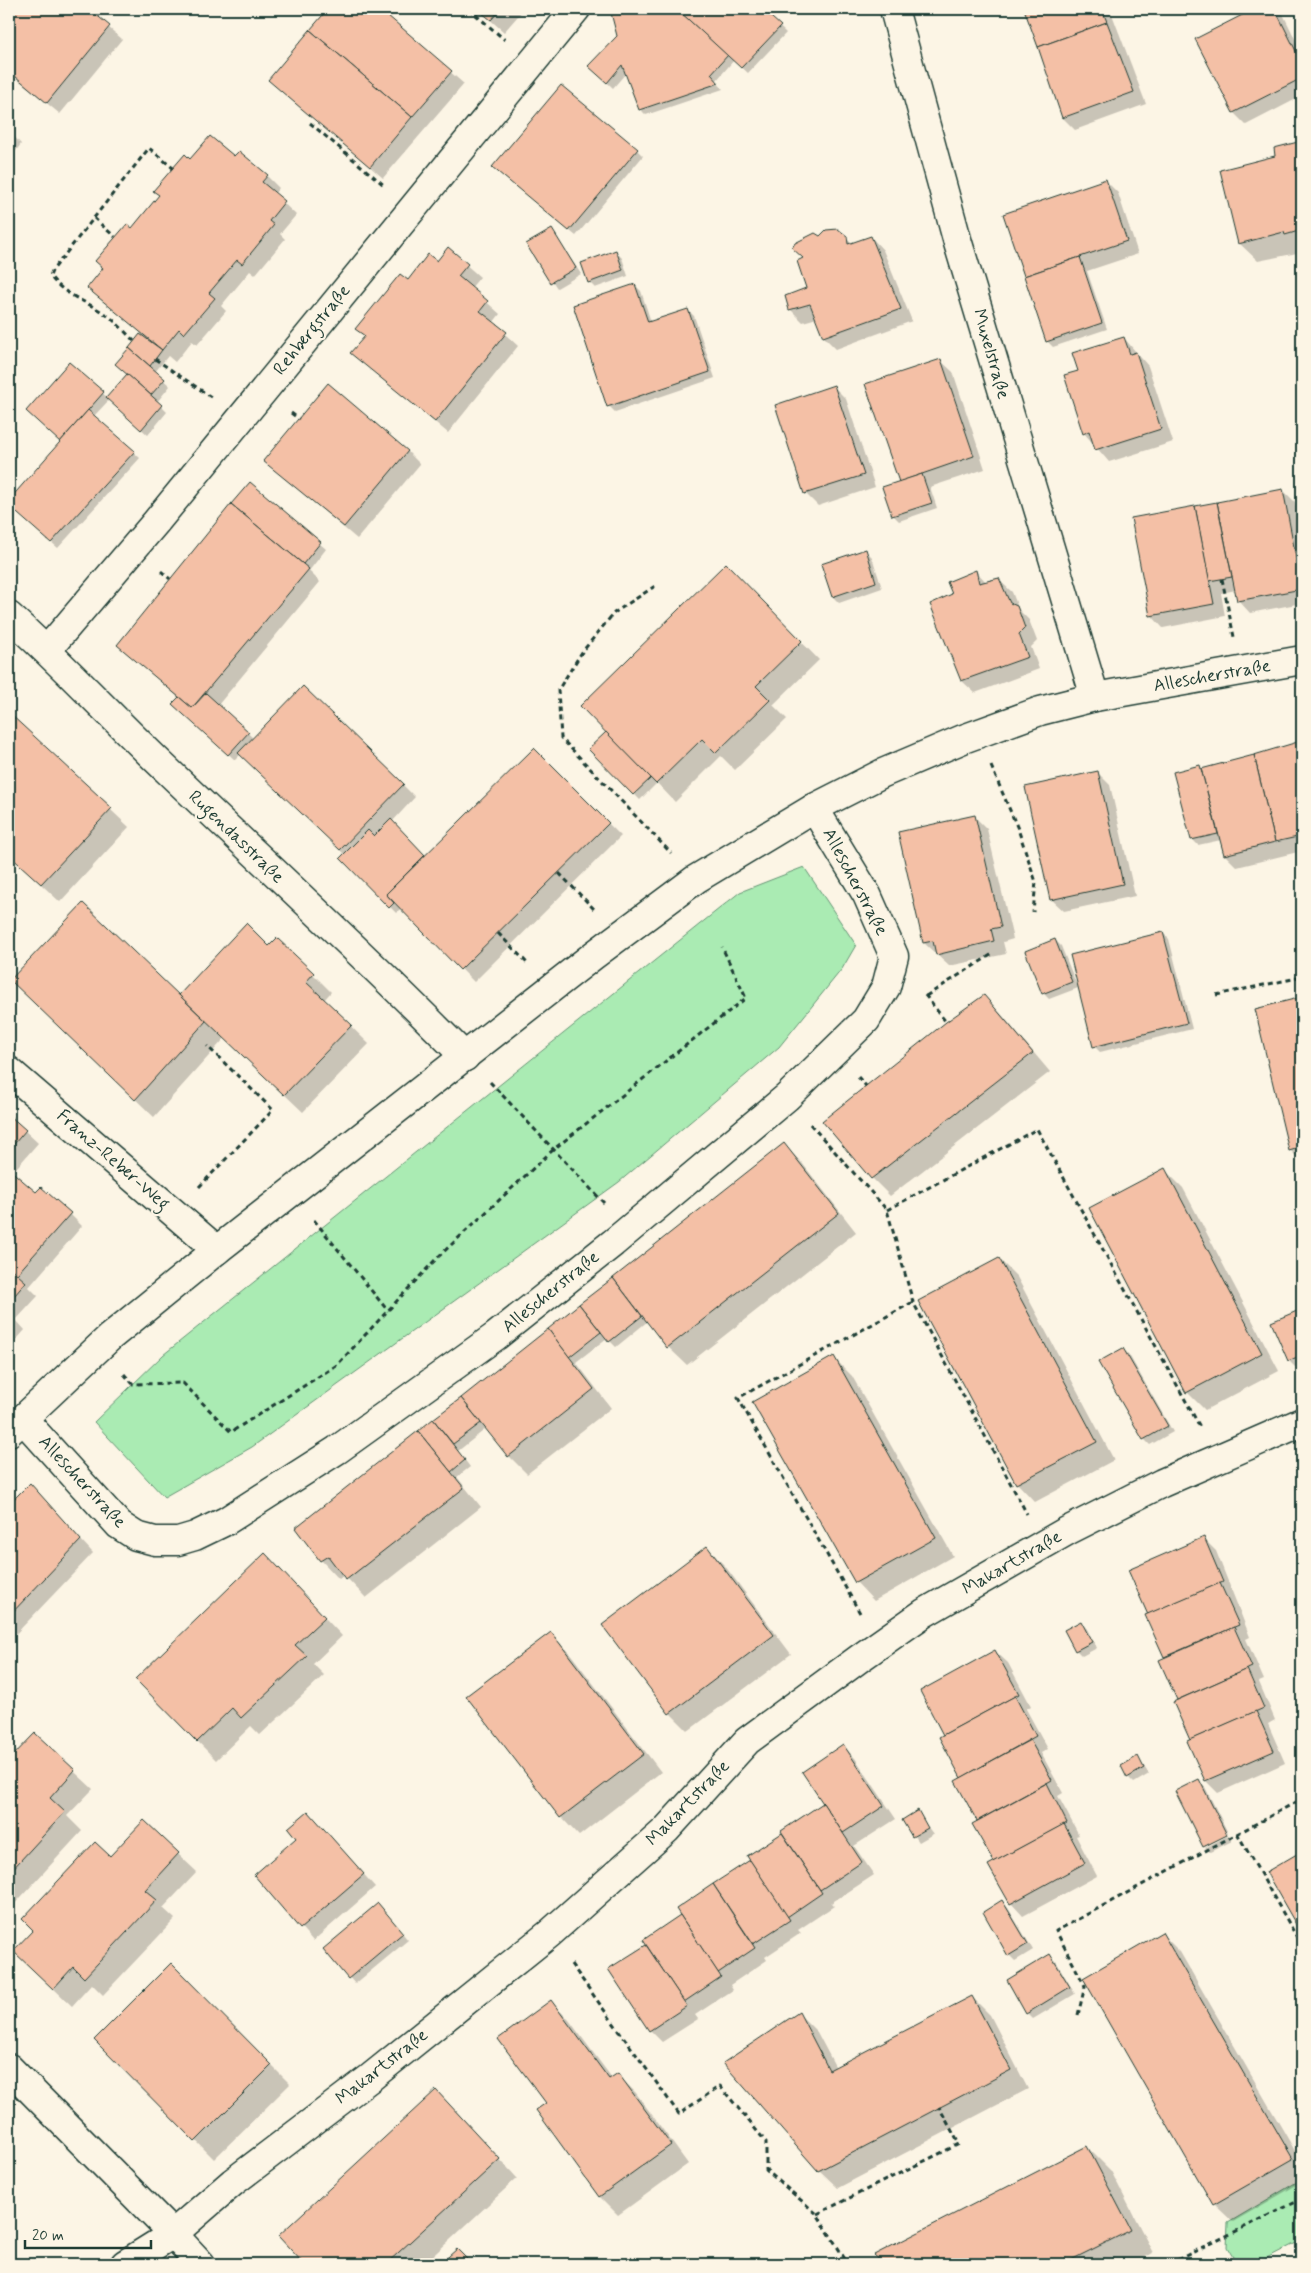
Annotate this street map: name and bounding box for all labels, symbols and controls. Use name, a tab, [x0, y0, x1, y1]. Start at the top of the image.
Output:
street label: Rehbergstraße	[268, 280, 358, 382]
street label: Muxelstraße	[967, 306, 1015, 402]
street label: Allescherstraße	[1152, 654, 1273, 698]
street label: Rugendasstraße	[182, 785, 289, 890]
street label: Allescherstraße	[817, 824, 893, 940]
street label: Franz-Reber-Weg	[50, 1104, 175, 1217]
street label: Allescherstraße	[497, 1245, 605, 1339]
street label: Allescherstraße	[33, 1430, 131, 1534]
street label: Makartstraße	[958, 1525, 1066, 1601]
street label: Makartstraße	[641, 1755, 735, 1851]
street label: Makartstraße	[331, 2023, 433, 2111]
scale bar	[25, 2218, 151, 2250]
text: 20 m	[32, 2226, 64, 2246]

